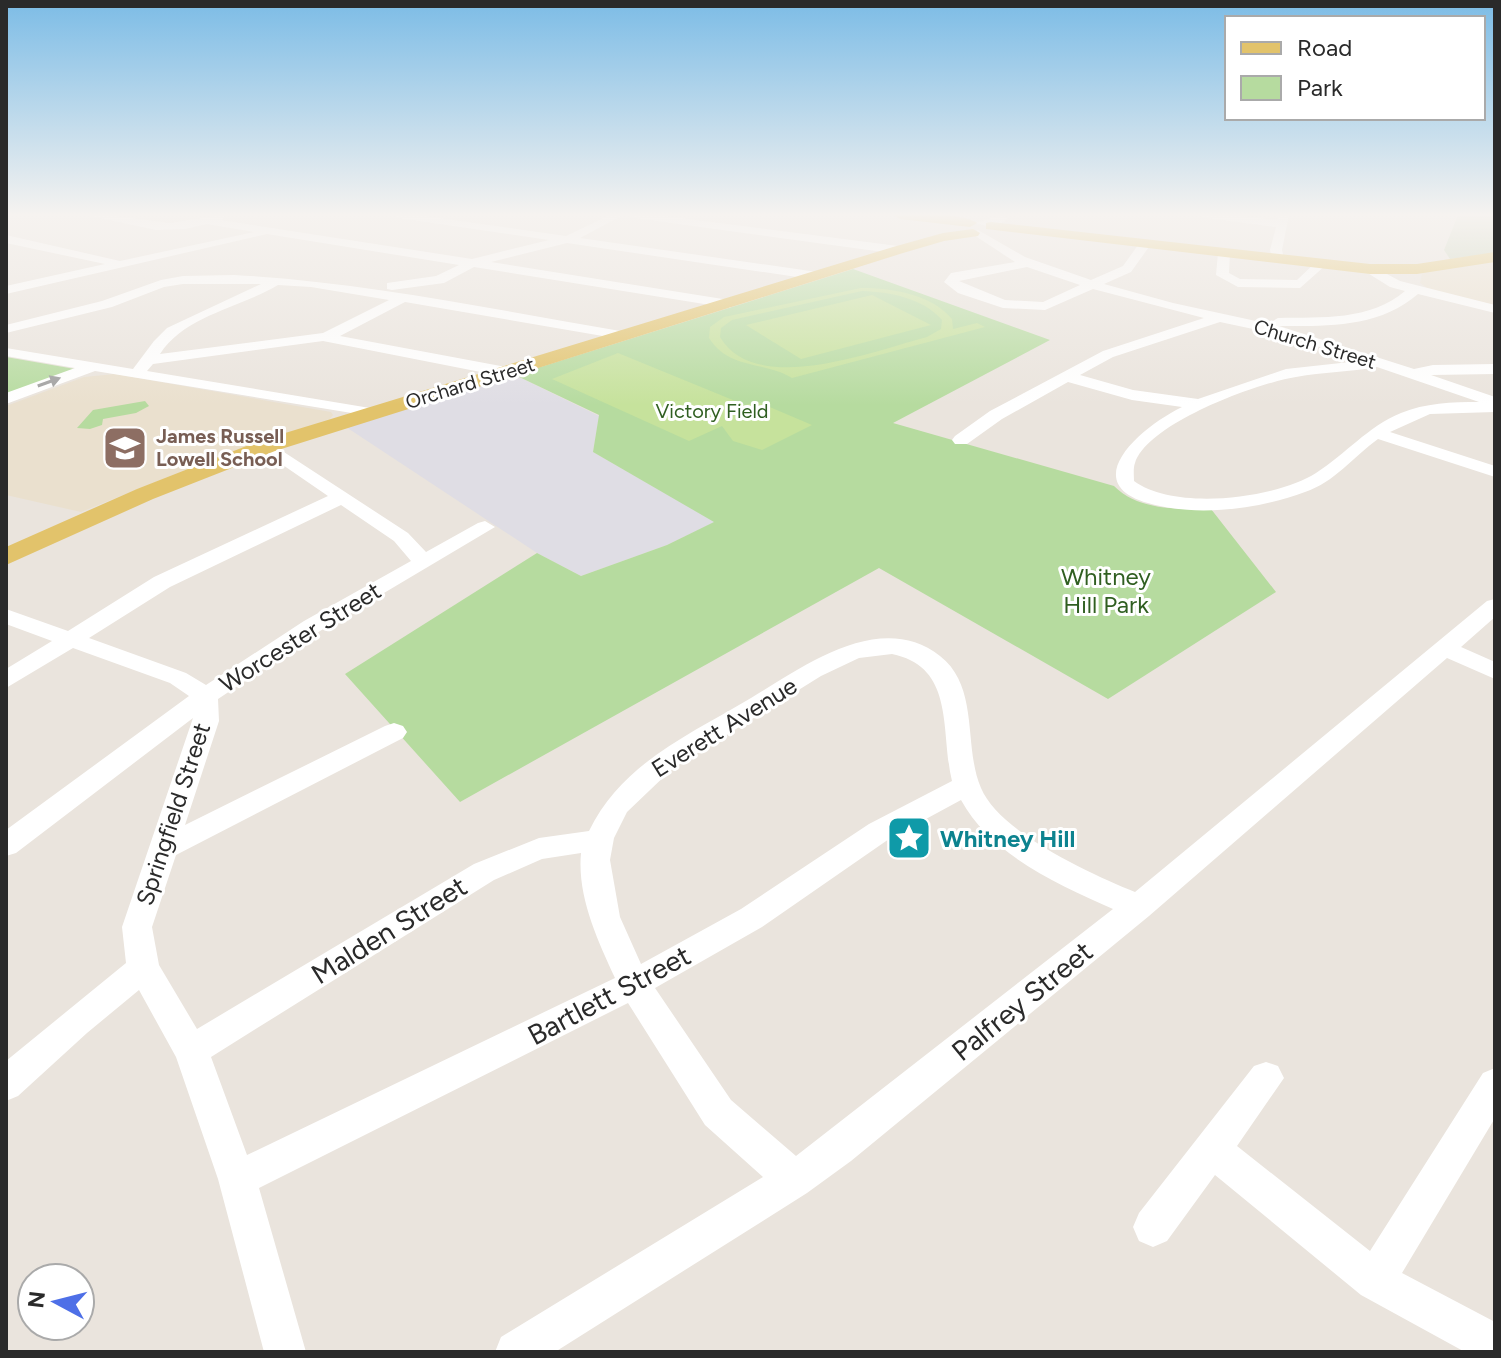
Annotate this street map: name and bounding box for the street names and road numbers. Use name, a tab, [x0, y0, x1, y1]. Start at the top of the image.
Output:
street label: Church Street	[1251, 314, 1379, 374]
street label: Orchard Street	[402, 352, 538, 414]
street label: Worcester Street	[214, 576, 386, 698]
street label: Everett Avenue	[646, 671, 802, 783]
street label: Springfield Street	[130, 719, 216, 909]
street label: Malden Street	[305, 869, 473, 991]
street label: Palfrey Street	[945, 934, 1099, 1068]
street label: Bartlett Street	[522, 938, 696, 1052]

